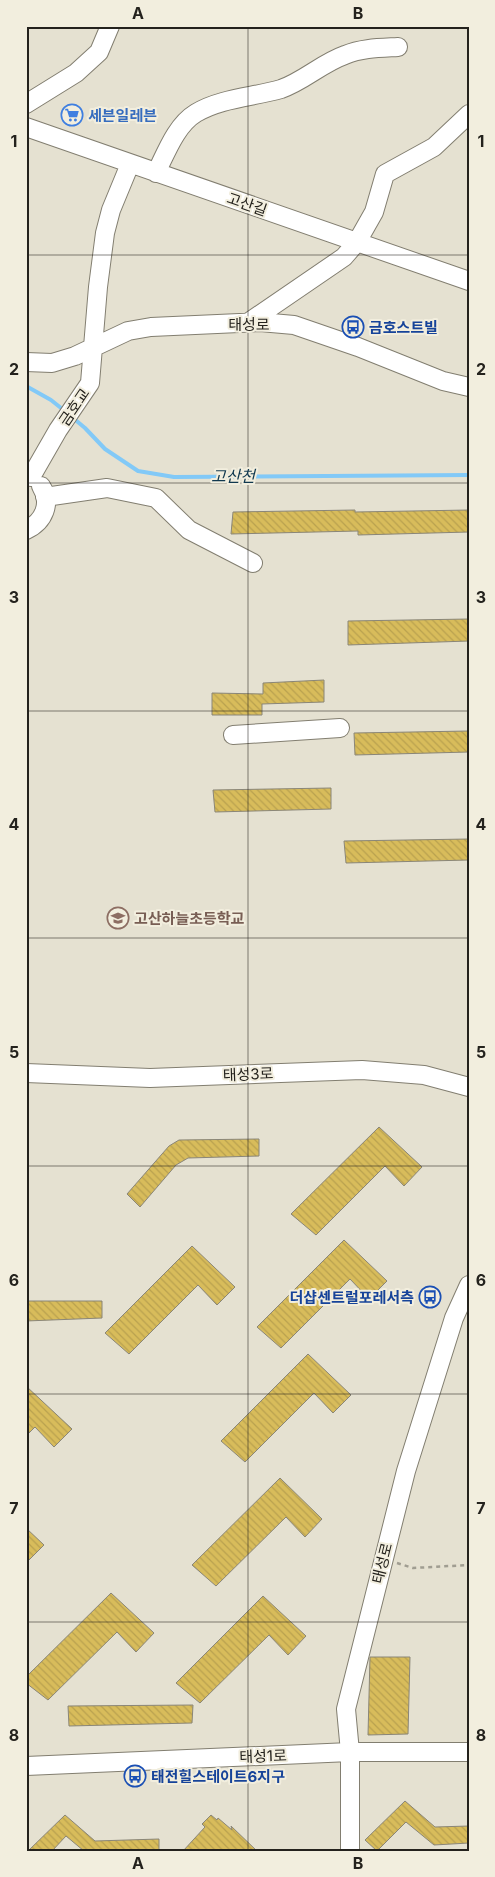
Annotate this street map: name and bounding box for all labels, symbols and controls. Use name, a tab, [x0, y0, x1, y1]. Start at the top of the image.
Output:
text: A	[132, 3, 144, 23]
text: B	[353, 3, 363, 23]
supermarket icon: 세븐일레븐	[60, 103, 84, 127]
place label: 세븐일레븐	[88, 106, 157, 125]
text: 1	[11, 131, 17, 151]
text: 1	[478, 131, 484, 151]
street label: 고산길	[224, 188, 270, 220]
street label: 태성로	[228, 315, 270, 334]
bus stop icon: 금호스트빌	[341, 315, 365, 339]
place label: 금호스트빌	[369, 318, 438, 337]
text: 2	[9, 359, 19, 379]
text: 2	[476, 359, 486, 379]
street label: 금호교	[55, 385, 93, 429]
water label: 고산천	[211, 466, 257, 486]
text: 3	[9, 587, 19, 607]
text: 3	[476, 587, 486, 607]
text: 4	[9, 814, 20, 834]
text: 4	[476, 814, 487, 834]
school or university icon: 고산하늘초등학교	[106, 906, 130, 930]
place label: 고산하늘초등학교	[134, 909, 245, 928]
text: 5	[9, 1042, 19, 1062]
text: 5	[476, 1042, 486, 1062]
street label: 태성3로	[222, 1064, 274, 1084]
text: 6	[9, 1270, 19, 1290]
text: 6	[476, 1270, 486, 1290]
bus stop icon: 더샵센트럴포레서측	[418, 1285, 442, 1309]
place label: 더샵센트럴포레서측	[290, 1288, 414, 1307]
text: 7	[9, 1498, 19, 1518]
text: 7	[476, 1498, 486, 1518]
street label: 태성로	[368, 1541, 396, 1585]
text: 8	[9, 1725, 19, 1745]
text: 8	[476, 1725, 486, 1745]
street label: 태성1로	[239, 1746, 287, 1766]
bus stop icon: 태전힐스테이트6지구	[123, 1764, 147, 1788]
place label: 태전힐스테이트6지구	[151, 1767, 285, 1786]
text: A	[132, 1853, 144, 1873]
text: B	[353, 1853, 363, 1873]

